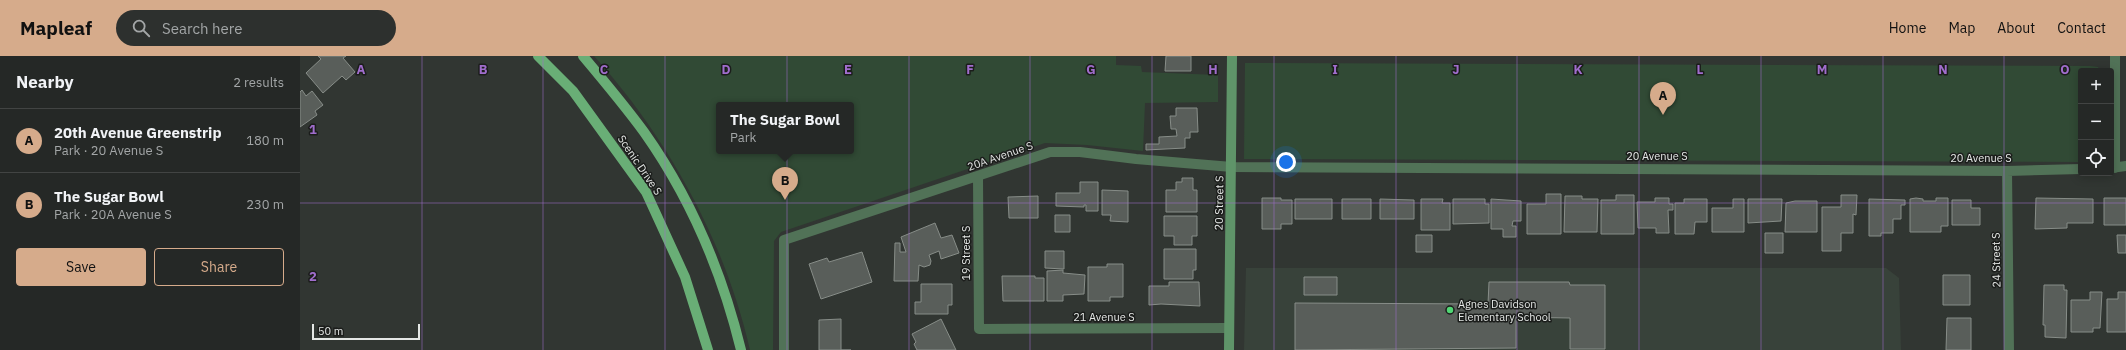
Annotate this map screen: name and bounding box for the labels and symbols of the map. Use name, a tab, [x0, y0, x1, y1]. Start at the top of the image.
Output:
text: A	[357, 61, 366, 78]
text: B	[479, 61, 488, 78]
text: C	[600, 61, 609, 78]
text: D	[721, 61, 731, 78]
text: E	[844, 61, 852, 78]
text: F	[966, 61, 974, 78]
text: G	[1086, 61, 1096, 78]
text: H	[1208, 61, 1218, 78]
text: I	[1332, 61, 1338, 78]
text: J	[1452, 61, 1460, 78]
text: K	[1573, 61, 1583, 78]
text: L	[1697, 61, 1704, 78]
text: M	[1817, 61, 1827, 78]
text: N	[1938, 61, 1948, 78]
text: O	[2060, 61, 2070, 78]
pin: A	[1650, 82, 1676, 115]
text: 1	[309, 121, 317, 138]
street label: Scenic Drive S	[615, 132, 665, 198]
street label: 20A Avenue S	[965, 138, 1035, 174]
street label: 20 Avenue S	[1626, 149, 1688, 163]
street label: 20 Avenue S	[1950, 151, 2012, 165]
your location	[1276, 152, 1296, 172]
pin: B	[772, 167, 798, 200]
street label: 20 Street S	[1212, 175, 1226, 231]
street label: 19 Street S	[959, 226, 973, 280]
street label: 24 Street S	[1989, 232, 2003, 288]
text: 2	[309, 268, 317, 285]
place label: Agnes Davidson Elementary School	[1458, 297, 1551, 324]
marker: Agnes Davidson Elementary School	[1445, 305, 1455, 315]
street label: 21 Avenue S	[1073, 310, 1135, 324]
scale bar	[312, 322, 420, 341]

